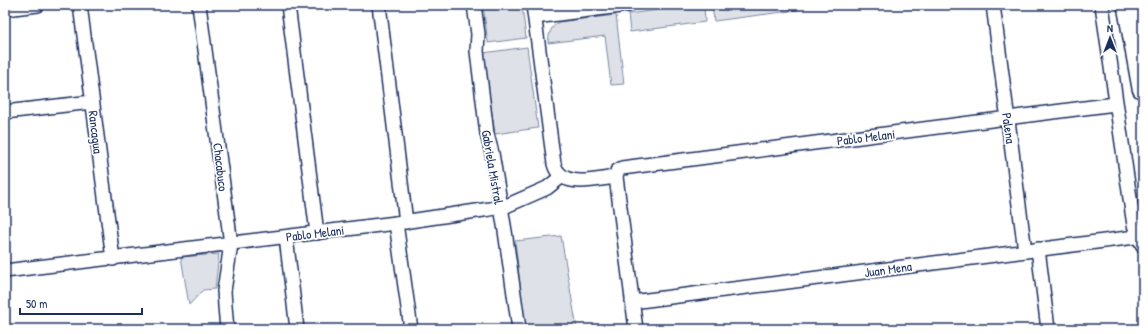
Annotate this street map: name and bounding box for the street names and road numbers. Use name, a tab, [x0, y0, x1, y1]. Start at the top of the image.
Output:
street label: Rancagua	[84, 110, 108, 154]
street label: Palena	[998, 111, 1020, 145]
street label: Pablo Melani	[836, 124, 896, 150]
street label: Gabriela Mistral	[478, 128, 508, 206]
street label: Chacabuco	[209, 142, 233, 192]
street label: Pablo Melani	[285, 220, 345, 246]
street label: Juan Mena	[863, 257, 913, 281]

